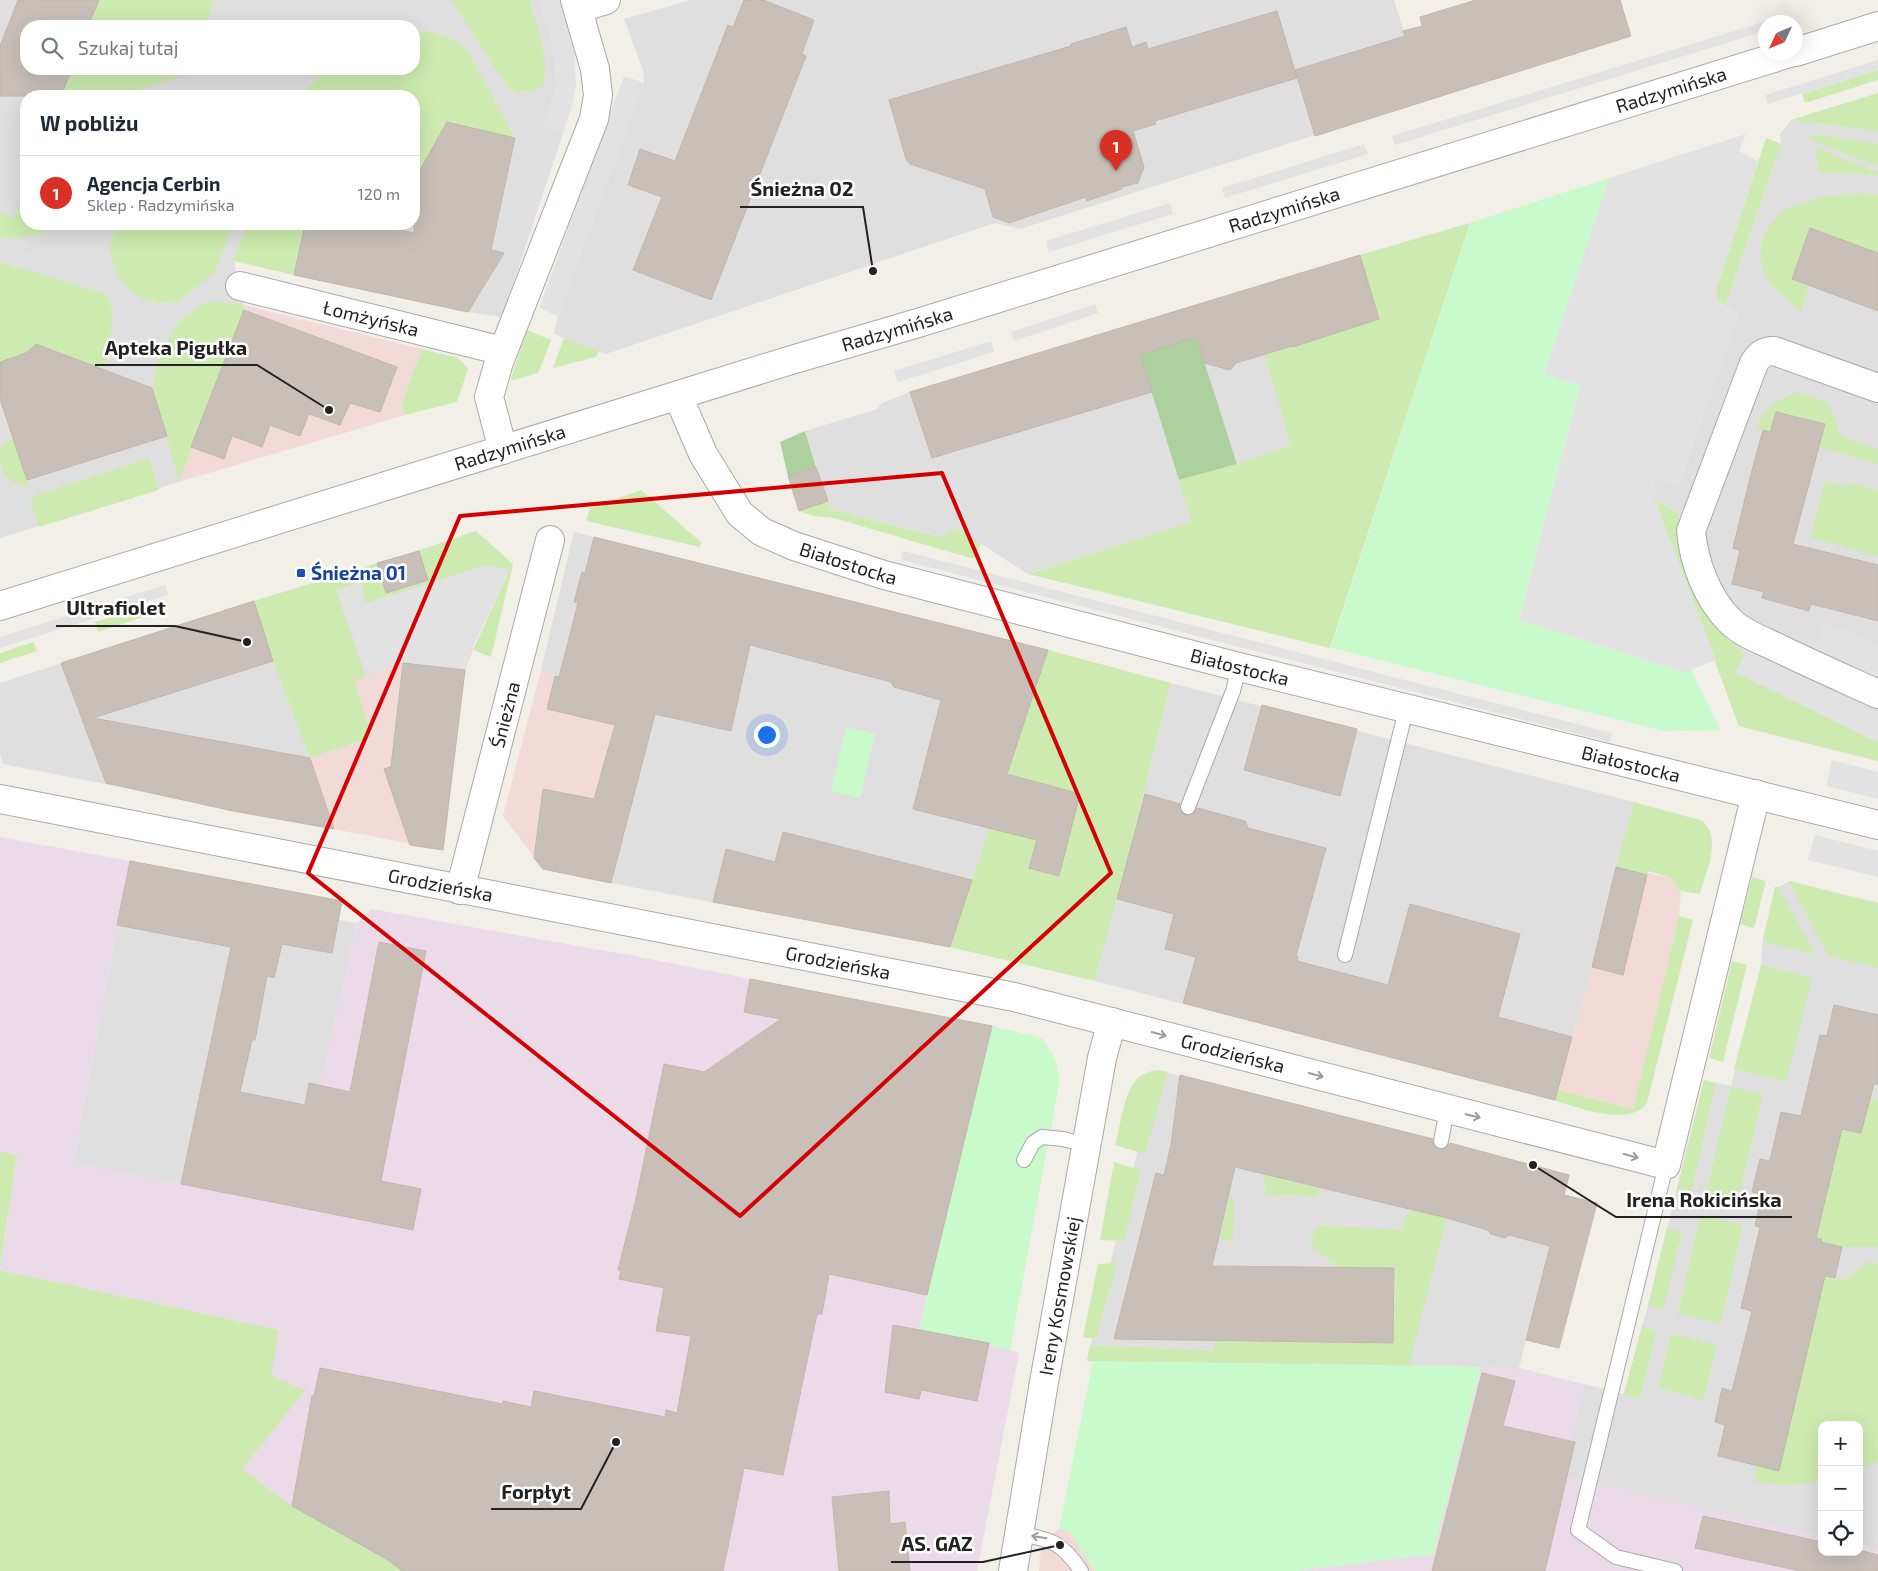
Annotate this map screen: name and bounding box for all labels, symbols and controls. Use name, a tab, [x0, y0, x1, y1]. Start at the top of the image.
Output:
north arrow	[1758, 15, 1803, 60]
search box	[20, 20, 420, 75]
icon: search	[38, 34, 66, 62]
text: Szukaj tutaj	[78, 36, 178, 59]
street label: Radzymińska	[1613, 61, 1729, 117]
text: W pobliżu	[40, 110, 139, 135]
pin: 1	[1100, 130, 1132, 171]
text: Agencja Cerbin	[87, 172, 220, 195]
callout: Śnieżna 02	[740, 172, 863, 207]
text: Śnieżna 02	[750, 176, 854, 200]
street label: Radzymińska	[1226, 181, 1342, 237]
text: 1	[53, 184, 59, 203]
text: 120 m	[357, 184, 400, 203]
text: Sklep · Radzymińska	[87, 195, 234, 214]
street label: Łomżyńska	[321, 295, 421, 341]
street label: Radzymińska	[839, 301, 956, 356]
callout: Apteka Pigułka	[95, 330, 257, 365]
text: Apteka Pigułka	[105, 335, 247, 359]
street label: Radzymińska	[451, 419, 568, 475]
street label: Białostocka	[797, 537, 900, 589]
place label: Śnieżna 01	[311, 561, 406, 584]
marker: Śnieżna 01	[295, 567, 307, 579]
callout: Ultrafiolet	[56, 591, 175, 626]
text: Ultrafiolet	[66, 595, 166, 619]
street label: Białostocka	[1188, 643, 1292, 690]
street label: Śnieżna	[485, 679, 524, 750]
your location	[754, 722, 780, 748]
street label: Białostocka	[1579, 740, 1683, 787]
street label: Grodzieńska	[386, 863, 495, 906]
street label: Grodzieńska	[784, 941, 893, 984]
street label: Grodzieńska	[1178, 1028, 1287, 1077]
one-way arrow	[1150, 1030, 1166, 1039]
one-way arrow	[1308, 1071, 1324, 1080]
one-way arrow	[1465, 1111, 1481, 1121]
one-way arrow	[1622, 1151, 1638, 1161]
callout: Irena Rokicińska	[1616, 1182, 1792, 1217]
text: Irena Rokicińska	[1626, 1187, 1782, 1211]
street label: Ireny Kosmowskiej	[1033, 1215, 1084, 1377]
map controls	[1818, 1421, 1863, 1556]
button: +	[1818, 1421, 1863, 1466]
button: −	[1818, 1466, 1863, 1511]
callout: Forpłyt	[491, 1474, 581, 1509]
text: Forpłyt	[501, 1479, 571, 1504]
button: locate	[1818, 1511, 1863, 1556]
callout: AS. GAZ	[891, 1527, 983, 1562]
text: AS. GAZ	[901, 1531, 973, 1555]
one-way arrow	[1031, 1532, 1047, 1542]

